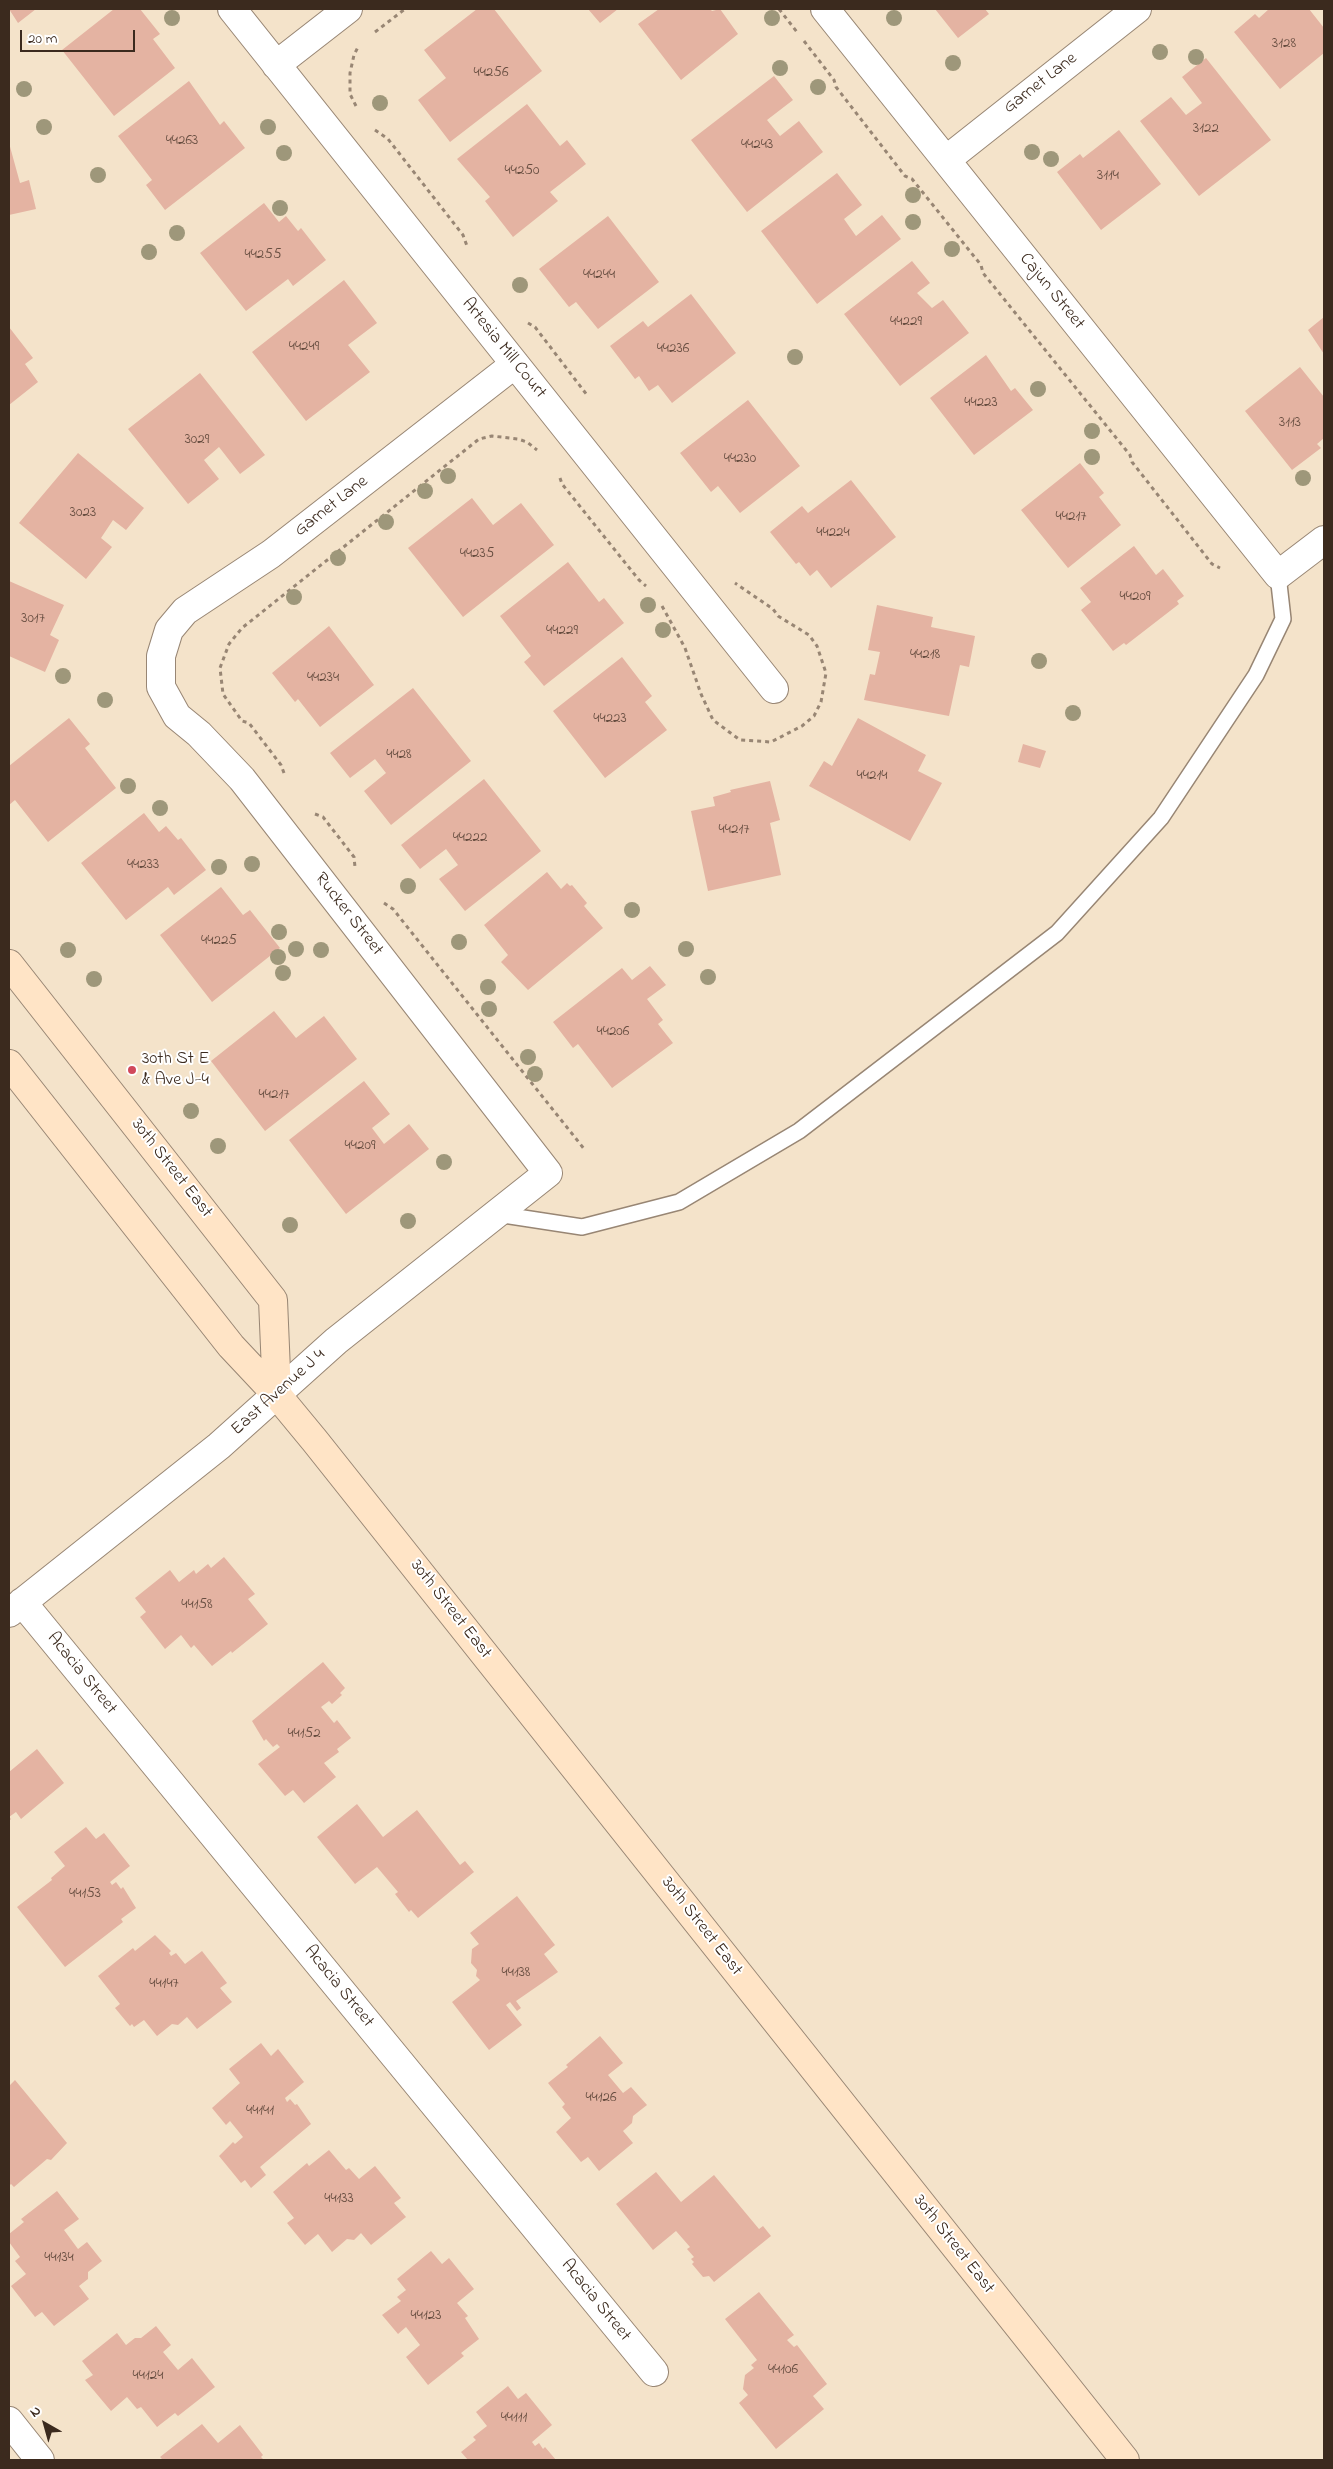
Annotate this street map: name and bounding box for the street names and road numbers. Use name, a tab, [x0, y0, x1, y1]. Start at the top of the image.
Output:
street label: Garnet Lane	[1000, 49, 1082, 119]
street label: Cajun Street	[1014, 249, 1088, 335]
street label: Artesia Mill Court	[456, 294, 550, 404]
street label: Garnet Lane	[291, 472, 373, 542]
street label: Rucker Street	[309, 869, 387, 961]
street label: 30th Street East	[126, 1115, 216, 1223]
street label: East Avenue J 4	[227, 1345, 331, 1441]
street label: 30th Street East	[405, 1556, 495, 1664]
street label: Acacia Street	[41, 1628, 121, 1720]
street label: 30th Street East	[656, 1873, 746, 1981]
street label: Acacia Street	[298, 1941, 378, 2033]
street label: 30th Street East	[908, 2191, 998, 2299]
street label: Acacia Street	[555, 2255, 635, 2347]

